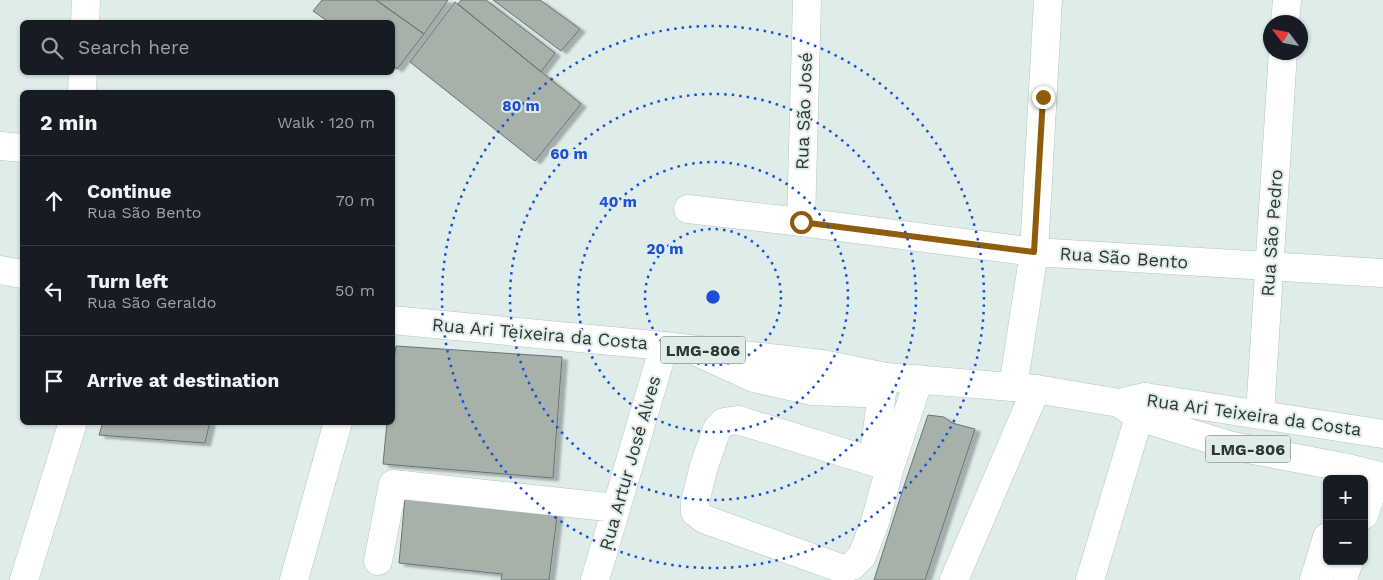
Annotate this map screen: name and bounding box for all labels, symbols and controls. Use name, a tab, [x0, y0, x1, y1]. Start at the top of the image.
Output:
north arrow	[1263, 15, 1308, 60]
search box	[20, 20, 395, 75]
icon: search	[38, 34, 66, 62]
text: Search here	[78, 36, 189, 59]
street label: Rua São José	[791, 52, 816, 170]
route end	[1032, 86, 1055, 109]
text: 80 m	[502, 97, 540, 115]
text: 2 min	[40, 110, 97, 135]
text: Walk · 120 m	[277, 113, 375, 132]
text: 60 m	[550, 145, 588, 163]
street label: Rua São Pedro	[1257, 169, 1286, 297]
text: Continue	[87, 180, 171, 203]
icon: ahead	[40, 187, 68, 215]
text: 70 m	[336, 191, 375, 210]
text: 40 m	[599, 193, 637, 211]
text: Rua São Bento	[87, 203, 201, 222]
route start	[790, 211, 813, 234]
text: 20 m	[646, 240, 684, 258]
street label: Rua São Bento	[1059, 243, 1189, 272]
text: Turn left	[87, 270, 168, 293]
icon: left	[40, 277, 68, 305]
text: 50 m	[335, 281, 375, 300]
centre of rings	[704, 288, 722, 306]
text: Rua São Geraldo	[87, 293, 216, 312]
street label: Rua Ari Teixeira da Costa	[431, 314, 649, 353]
road number: LMG-806	[660, 336, 746, 364]
icon: arrive	[40, 367, 68, 395]
text: Arrive at destination	[87, 369, 279, 392]
street label: Rua Artur José Alves	[595, 373, 664, 552]
street label: Rua Ari Teixeira da Costa	[1145, 389, 1363, 440]
road number: LMG-806	[1206, 436, 1290, 462]
map controls	[1323, 475, 1368, 565]
button: +	[1323, 475, 1368, 520]
button: −	[1323, 520, 1368, 565]

